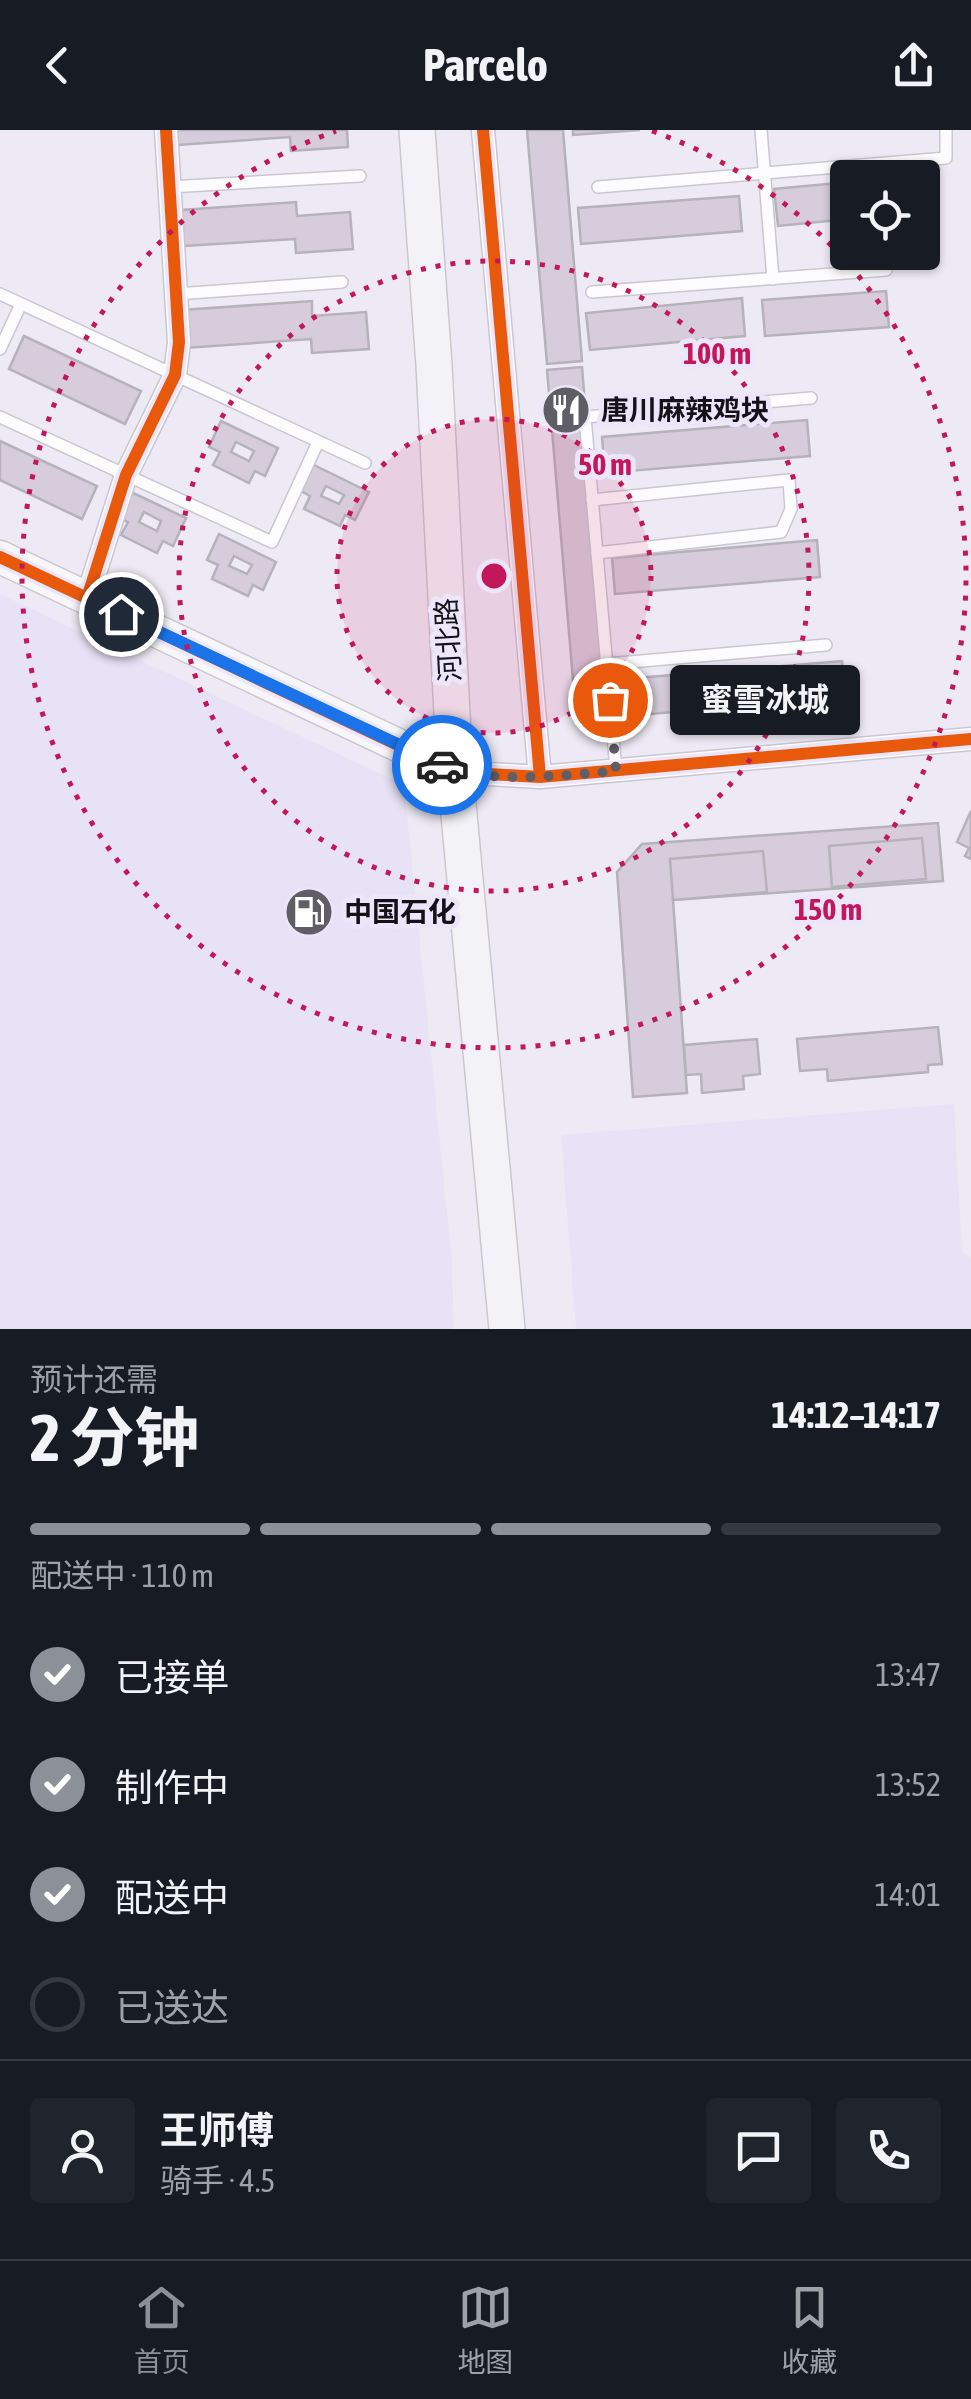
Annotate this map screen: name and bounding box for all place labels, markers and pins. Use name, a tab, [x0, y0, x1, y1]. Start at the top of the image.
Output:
restaurant icon: 唐川麻辣鸡块	[540, 384, 592, 436]
place label: 唐川麻辣鸡块	[601, 394, 769, 426]
centre of rings	[476, 558, 512, 594]
pin	[79, 572, 164, 657]
pin	[568, 658, 653, 743]
callout: 蜜雪冰城	[670, 665, 860, 735]
fuel station icon: 中国石化	[283, 886, 335, 938]
place label: 中国石化	[344, 896, 456, 928]

